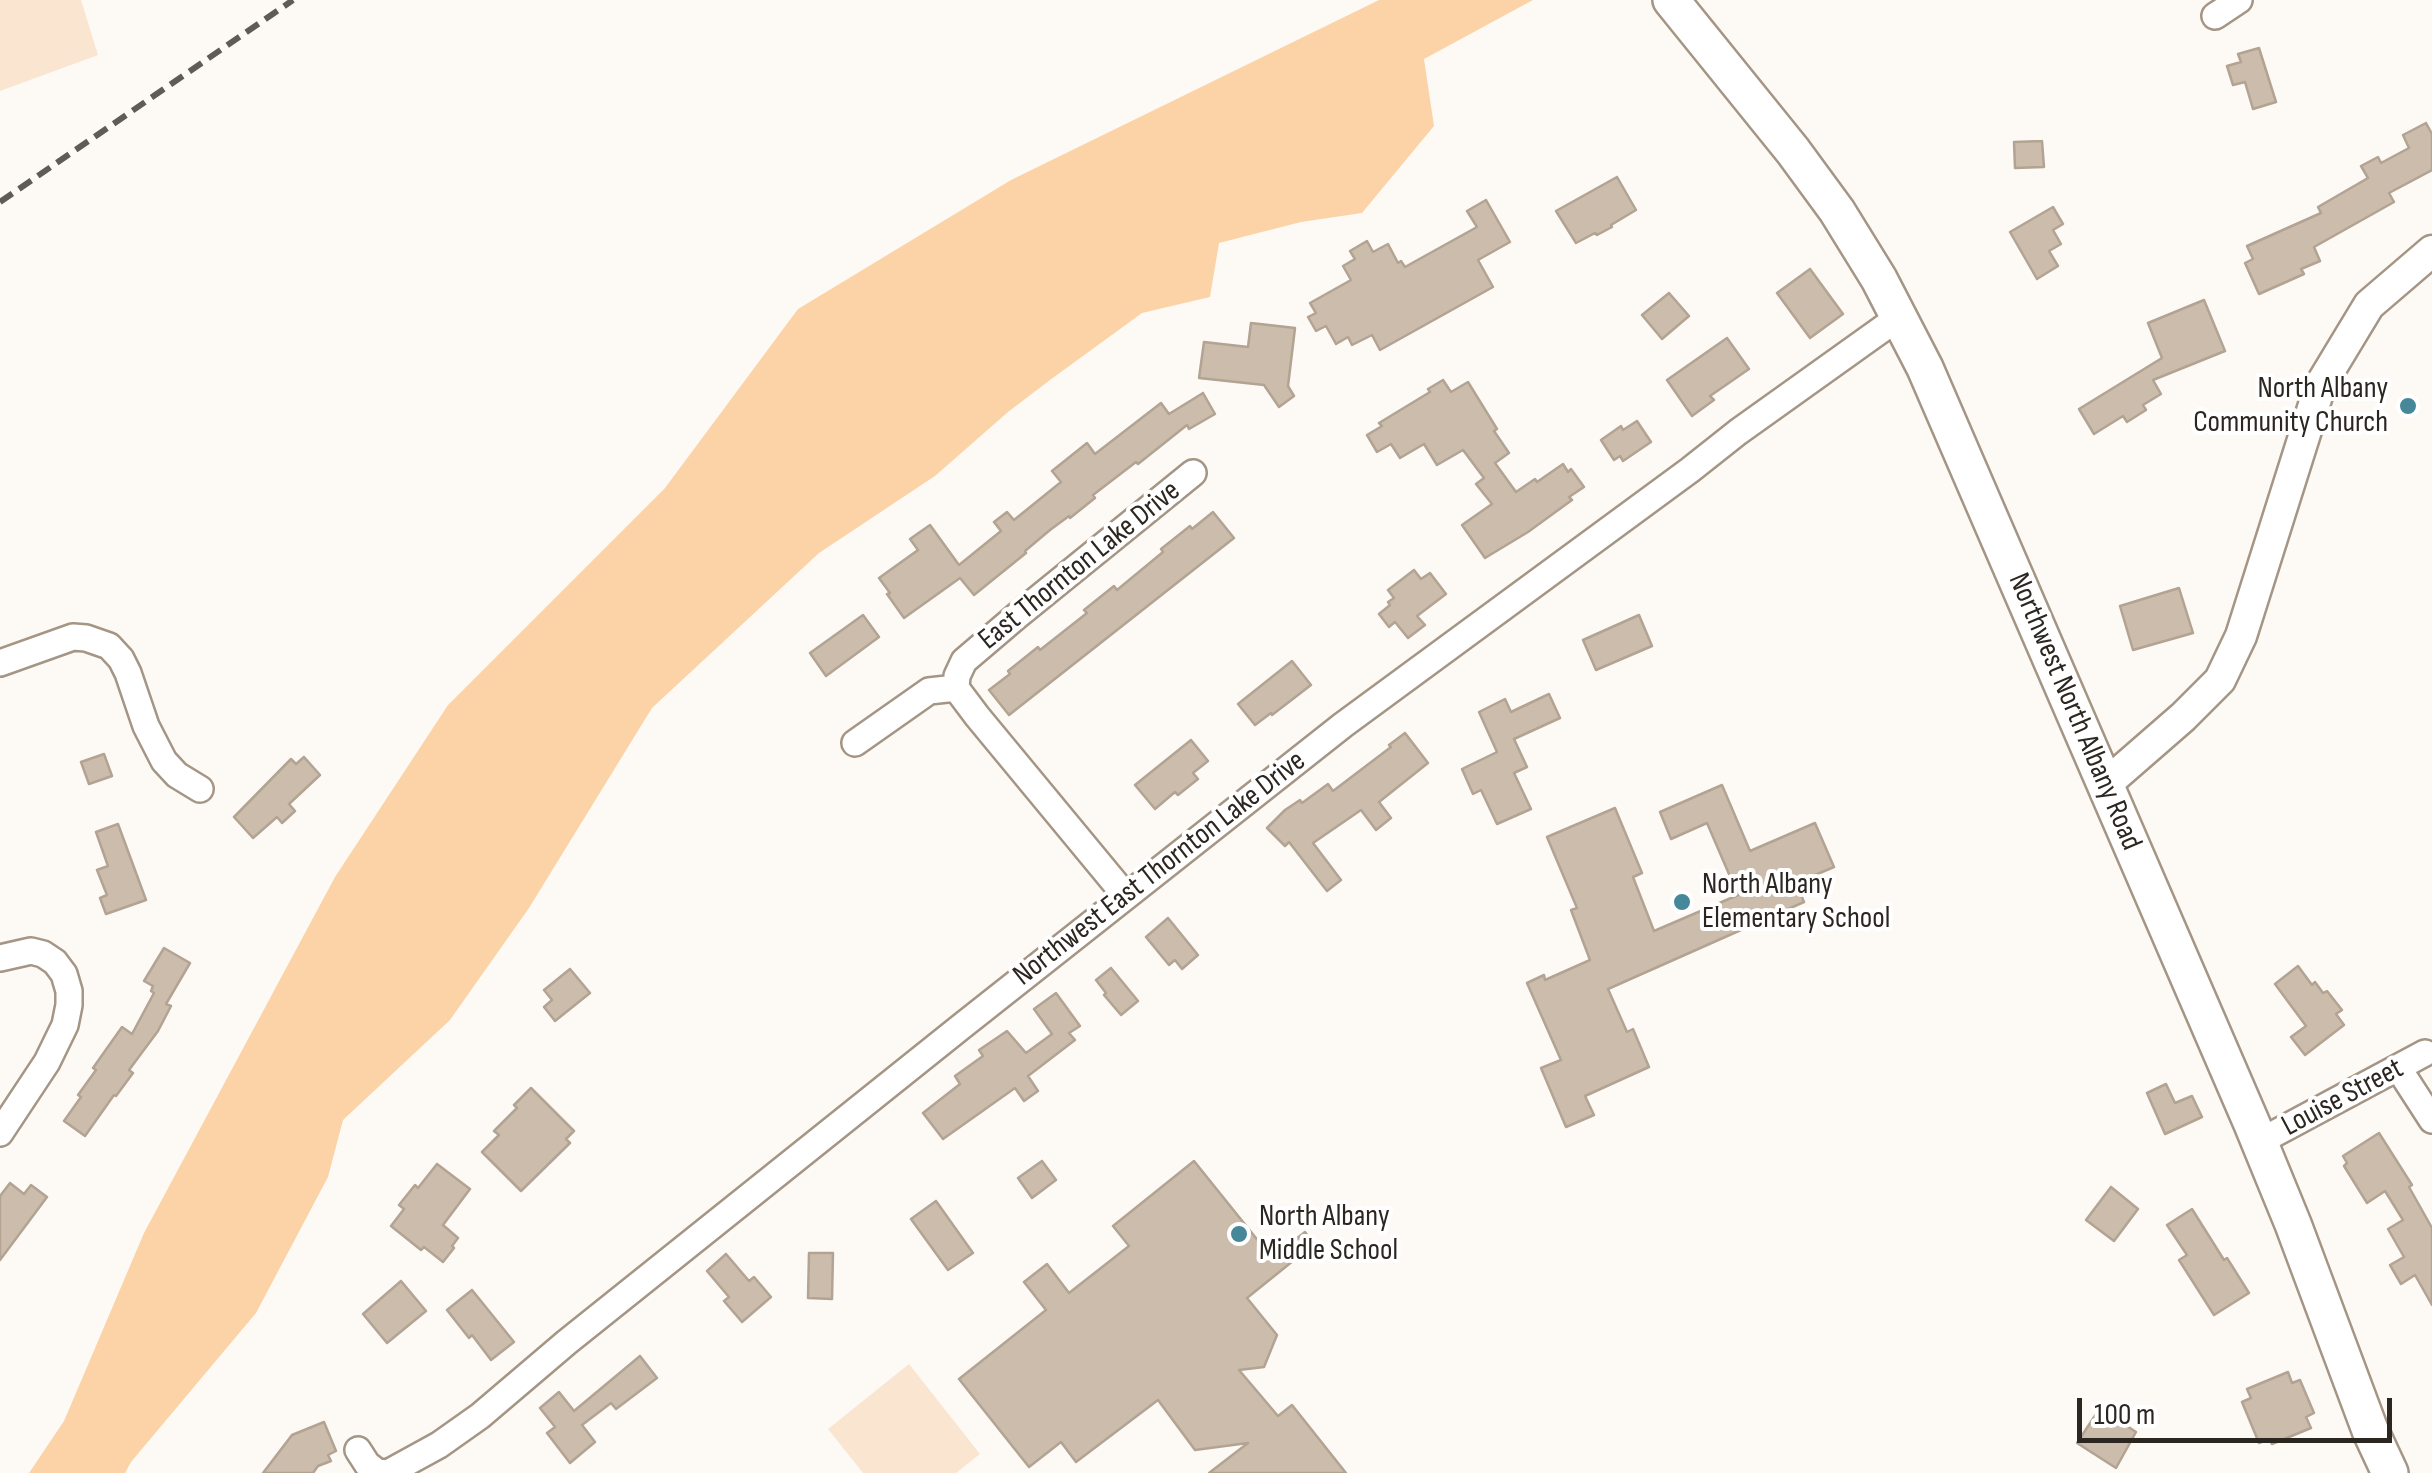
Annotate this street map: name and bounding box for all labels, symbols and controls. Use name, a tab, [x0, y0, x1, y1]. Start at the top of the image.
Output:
place label: North Albany Community Church	[2193, 371, 2388, 442]
marker: North Albany Community Church	[2397, 395, 2419, 417]
street label: East Thornton Lake Drive	[972, 474, 1188, 658]
street label: Northwest North Albany Road	[1999, 568, 2149, 856]
street label: Northwest East Thornton Lake Drive	[1007, 744, 1313, 994]
place label: North Albany Elementary School	[1702, 867, 1890, 938]
marker: North Albany Elementary School	[1671, 891, 1693, 913]
street label: Louise Street	[2276, 1051, 2410, 1145]
place label: North Albany Middle School	[1259, 1199, 1398, 1270]
marker: North Albany Middle School	[1228, 1223, 1250, 1245]
scale bar	[2082, 1378, 2397, 1440]
text: 100 m	[2094, 1397, 2155, 1433]

